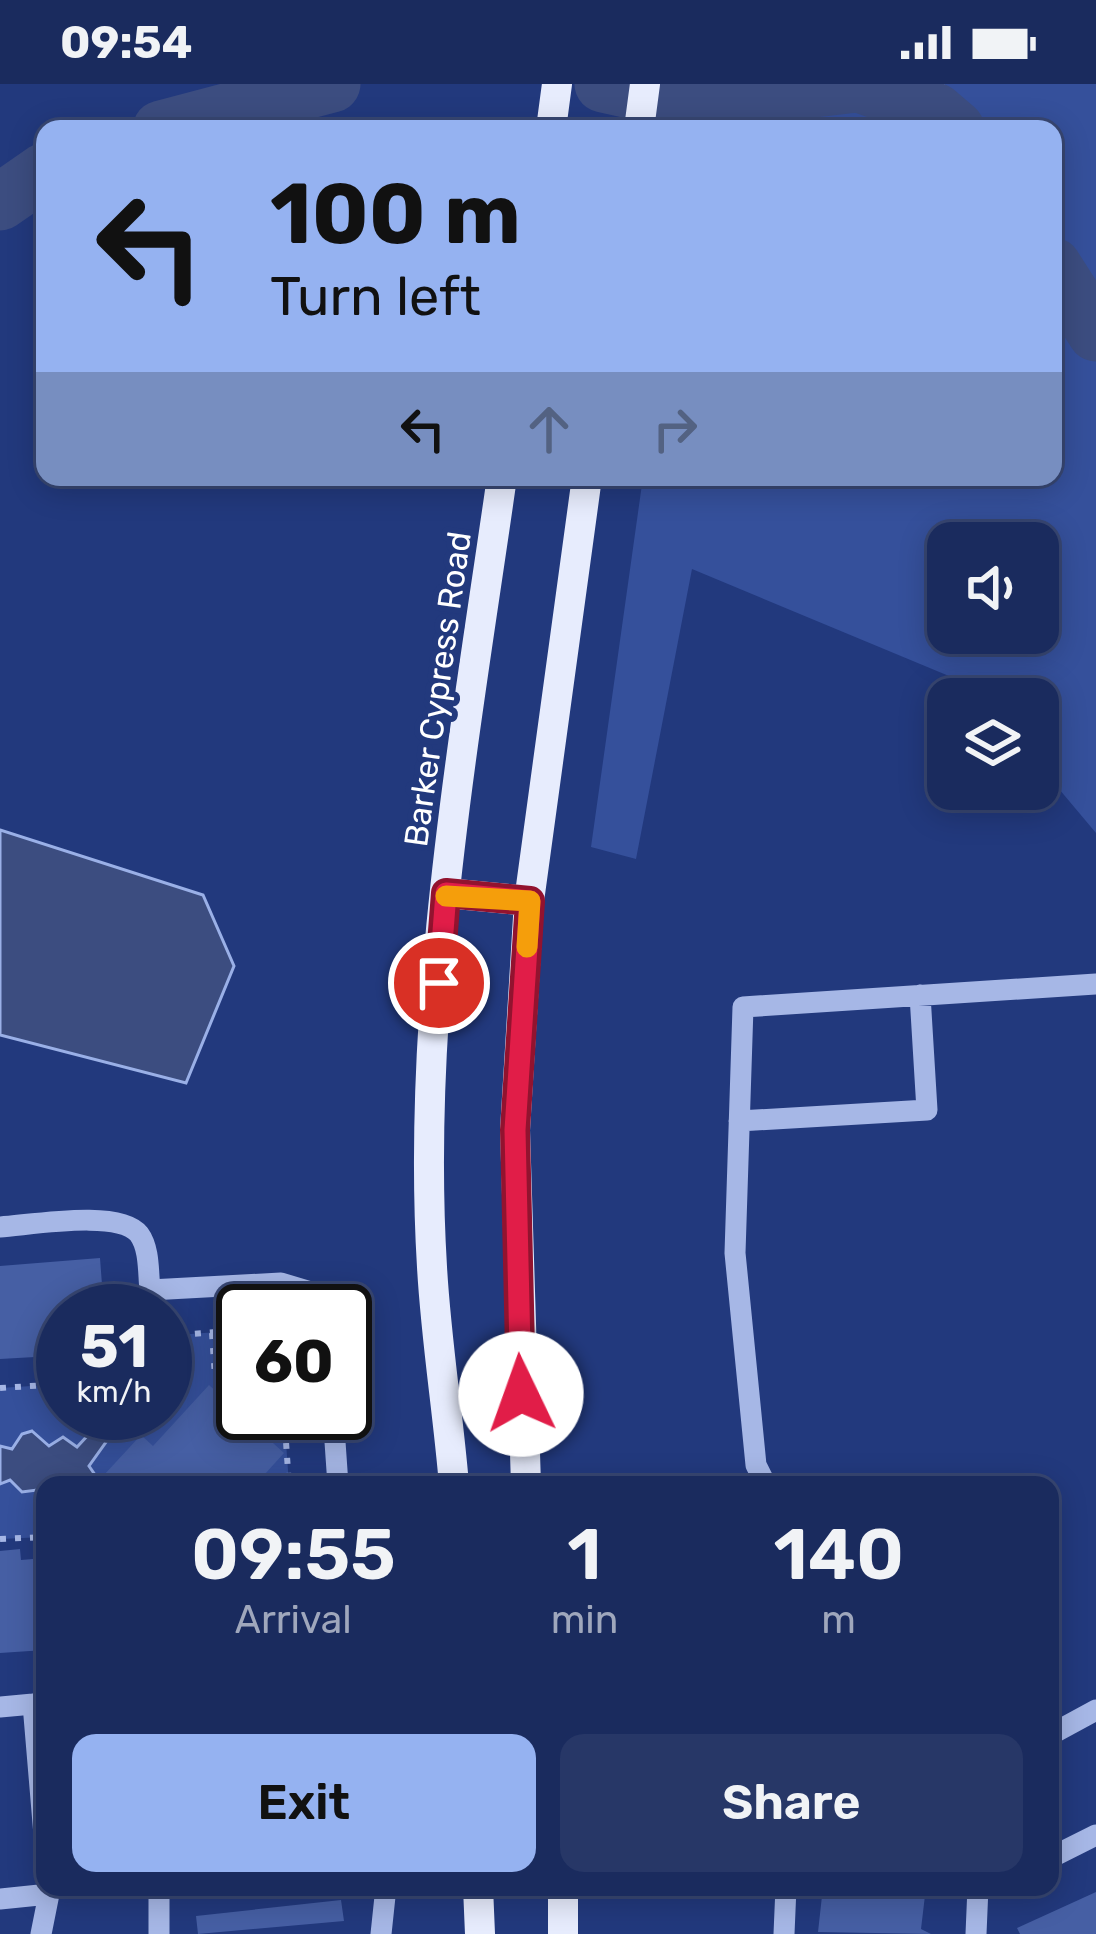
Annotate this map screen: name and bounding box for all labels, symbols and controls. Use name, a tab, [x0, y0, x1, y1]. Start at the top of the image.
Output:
text: 09:54	[60, 16, 192, 69]
text: 100 m	[270, 164, 521, 264]
icon: left	[72, 168, 228, 324]
text: Turn left	[270, 265, 481, 329]
icon: left	[390, 396, 456, 462]
icon: ahead	[516, 396, 582, 462]
icon: right	[642, 396, 708, 462]
map controls	[927, 522, 1059, 810]
button: sound	[927, 522, 1059, 654]
street label: Barker Cypress Road	[396, 529, 479, 849]
button: layers	[927, 678, 1059, 810]
pin	[388, 932, 490, 1034]
icon: arrive	[406, 950, 472, 1016]
speed limit sign: 60	[216, 1284, 372, 1440]
text: 51	[80, 1311, 148, 1382]
position arrow	[458, 1331, 584, 1457]
text: km/h	[77, 1374, 151, 1410]
text: 09:55	[191, 1512, 396, 1597]
text: 1	[567, 1512, 602, 1597]
text: 140	[773, 1512, 904, 1597]
text: Arrival	[235, 1597, 352, 1643]
text: min	[551, 1597, 618, 1643]
text: m	[821, 1597, 856, 1643]
button: Exit	[72, 1734, 536, 1872]
button: Share	[560, 1734, 1023, 1872]

